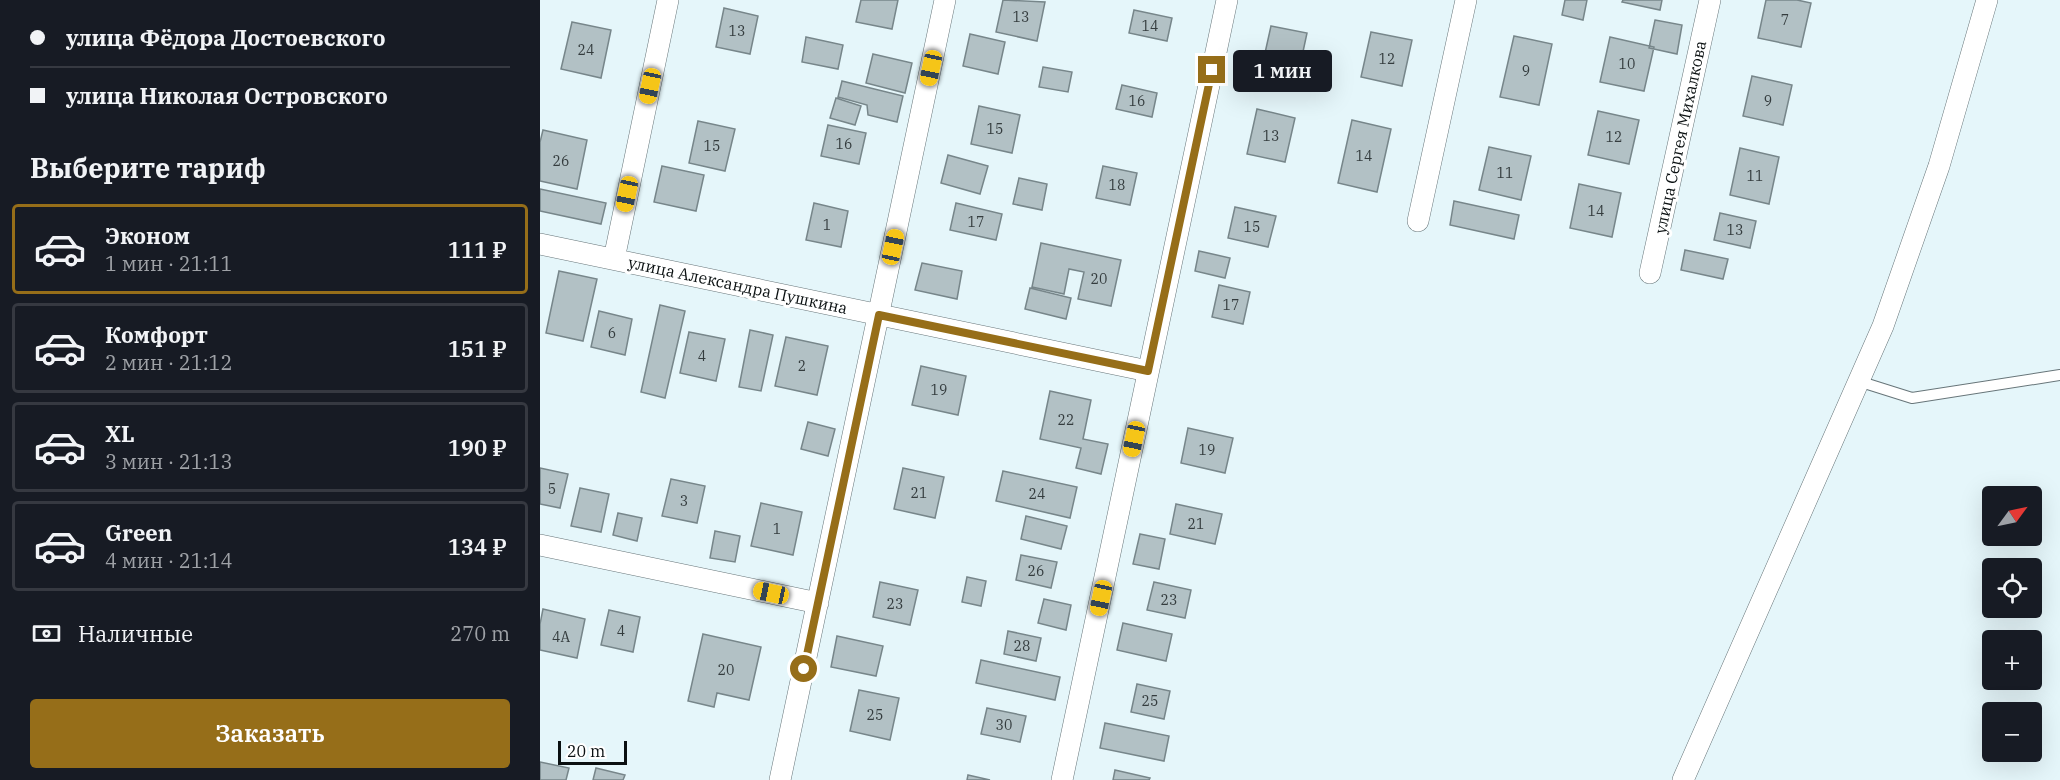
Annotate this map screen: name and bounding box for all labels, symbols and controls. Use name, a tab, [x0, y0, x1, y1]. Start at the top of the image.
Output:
house number: 13	[1013, 8, 1029, 26]
house number: 7	[1781, 11, 1789, 29]
house number: 14	[1142, 17, 1158, 35]
house number: 13	[729, 22, 745, 40]
text: улица Фёдора Достоевского	[66, 23, 386, 52]
street label: улица Сергея Михалкова	[1650, 38, 1710, 235]
house number: 24	[578, 41, 594, 59]
car	[918, 49, 944, 87]
callout: 1 мин	[1233, 49, 1332, 91]
house number: 12	[1379, 50, 1395, 68]
house number: 10	[1619, 55, 1635, 73]
route end	[1198, 56, 1225, 83]
text: 1 мин	[1253, 57, 1312, 84]
house number: 9	[1522, 62, 1530, 80]
car	[637, 67, 663, 105]
text: улица Николая Островского	[66, 81, 388, 110]
house number: 16	[1129, 92, 1145, 110]
house number: 9	[1764, 92, 1772, 110]
house number: 15	[987, 120, 1003, 138]
house number: 13	[1263, 127, 1279, 145]
house number: 12	[1606, 128, 1622, 146]
house number: 16	[836, 135, 852, 153]
house number: 15	[704, 137, 720, 155]
house number: 14	[1356, 147, 1372, 165]
text: Выберите тариф	[30, 150, 266, 185]
house number: 26	[553, 152, 569, 170]
house number: 11	[1497, 164, 1513, 182]
house number: 11	[1747, 167, 1763, 185]
car	[614, 175, 640, 213]
house number: 18	[1109, 176, 1125, 194]
house number: 14	[1588, 202, 1604, 220]
house number: 17	[968, 213, 984, 231]
house number: 1	[823, 216, 831, 234]
house number: 15	[1244, 218, 1260, 236]
text: Эконом	[105, 221, 190, 250]
house number: 13	[1727, 221, 1743, 239]
icon: car	[33, 222, 87, 276]
car	[880, 228, 906, 266]
text: 111 ₽	[448, 235, 507, 264]
text: 1 мин · 21:11	[105, 250, 233, 277]
street label: улица Александра Пушкина	[627, 252, 850, 318]
house number: 20	[1091, 270, 1107, 288]
house number: 17	[1223, 296, 1239, 314]
text: Комфорт	[105, 320, 208, 349]
icon: car	[33, 321, 87, 375]
house number: 6	[608, 324, 616, 342]
text: 151 ₽	[448, 334, 507, 363]
house number: 4	[698, 347, 706, 365]
text: 2 мин · 21:12	[105, 349, 233, 376]
house number: 2	[798, 357, 806, 375]
house number: 19	[931, 381, 947, 399]
house number: 22	[1058, 411, 1074, 429]
text: XL	[105, 419, 135, 448]
icon: car	[33, 420, 87, 474]
car	[1121, 420, 1147, 458]
text: 190 ₽	[448, 433, 507, 462]
house number: 19	[1199, 441, 1215, 459]
text: 3 мин · 21:13	[105, 448, 233, 475]
house number: 5	[548, 480, 556, 498]
house number: 21	[911, 484, 927, 502]
house number: 24	[1029, 485, 1045, 503]
north arrow	[1982, 486, 2042, 546]
map controls	[1982, 486, 2042, 762]
house number: 3	[680, 492, 688, 510]
house number: 21	[1188, 515, 1204, 533]
text: Green	[105, 518, 172, 547]
icon: car	[33, 519, 87, 573]
house number: 1	[773, 520, 781, 538]
text: 134 ₽	[448, 532, 507, 561]
text: 4 мин · 21:14	[105, 547, 233, 574]
button: locate	[1982, 558, 2042, 618]
house number: 26	[1028, 562, 1044, 580]
car	[1088, 579, 1114, 617]
car	[752, 580, 790, 606]
house number: 23	[1161, 591, 1177, 609]
house number: 23	[887, 595, 903, 613]
icon: cash	[30, 617, 63, 650]
text: Наличные	[78, 619, 193, 648]
text: 270 m	[450, 620, 510, 647]
house number: 4	[617, 622, 625, 640]
house number: 4А	[552, 628, 570, 646]
button: +	[1982, 630, 2042, 690]
house number: 28	[1014, 637, 1030, 655]
route start	[790, 655, 817, 682]
house number: 20	[718, 661, 734, 679]
house number: 25	[1142, 692, 1158, 710]
button: Заказать	[30, 699, 510, 768]
button: −	[1982, 702, 2042, 762]
house number: 25	[867, 706, 883, 724]
house number: 30	[996, 716, 1012, 734]
scale bar	[558, 738, 627, 766]
text: 20 m	[567, 741, 605, 761]

